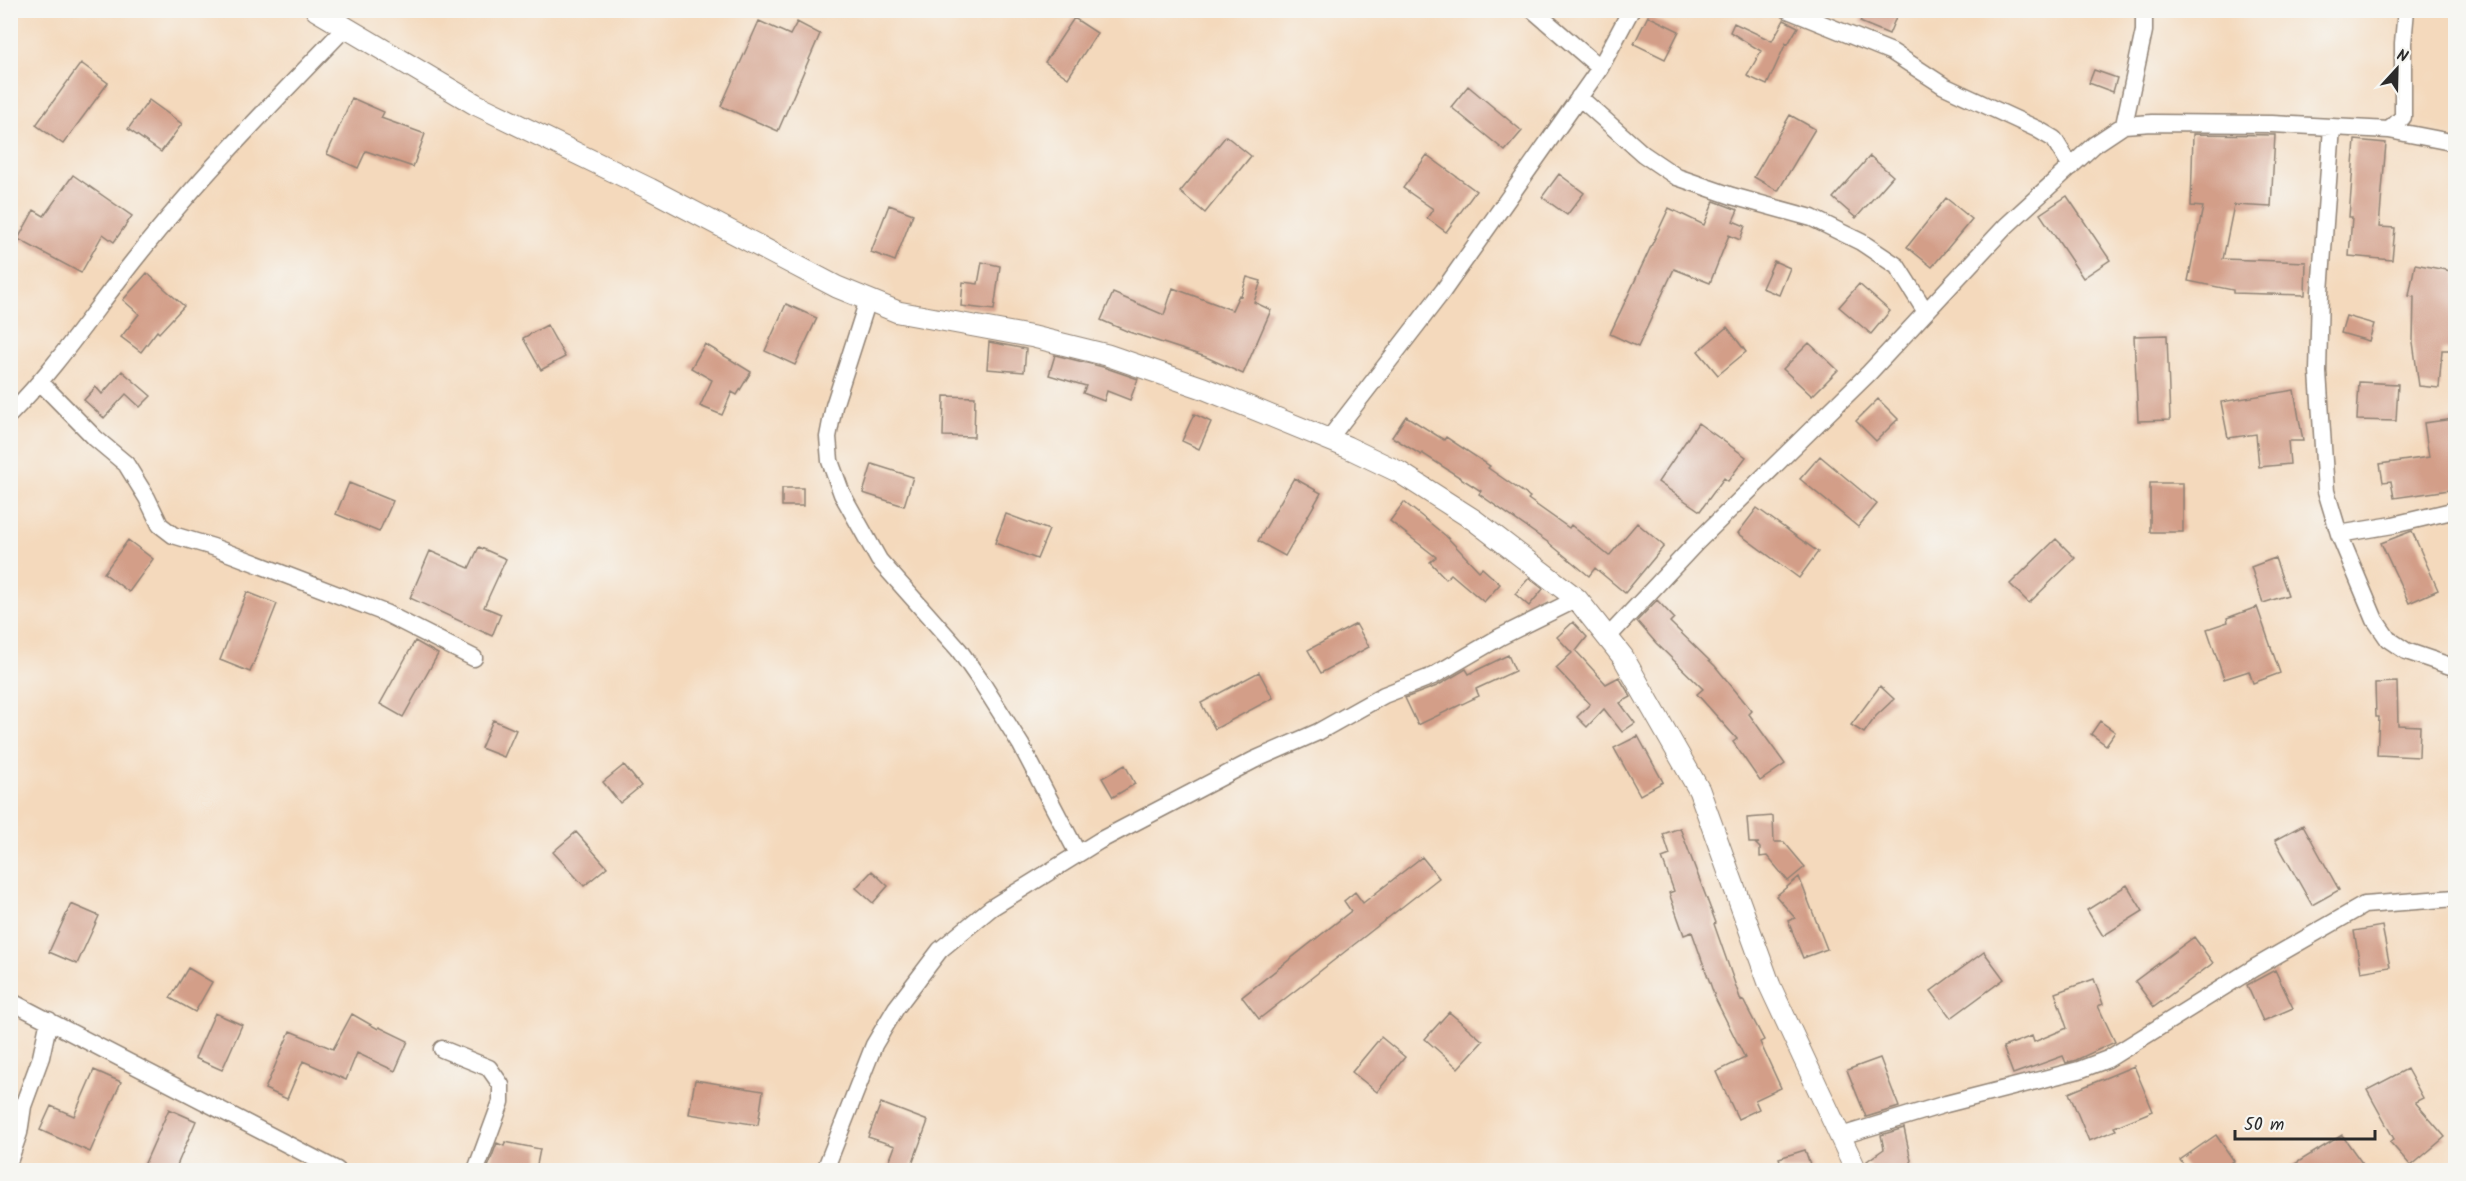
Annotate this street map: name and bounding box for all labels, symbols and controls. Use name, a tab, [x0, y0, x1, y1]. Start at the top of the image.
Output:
north arrow	[2367, 39, 2427, 99]
text: N	[2393, 43, 2411, 70]
scale bar	[2235, 1103, 2374, 1141]
text: 50 m	[2244, 1111, 2284, 1140]

